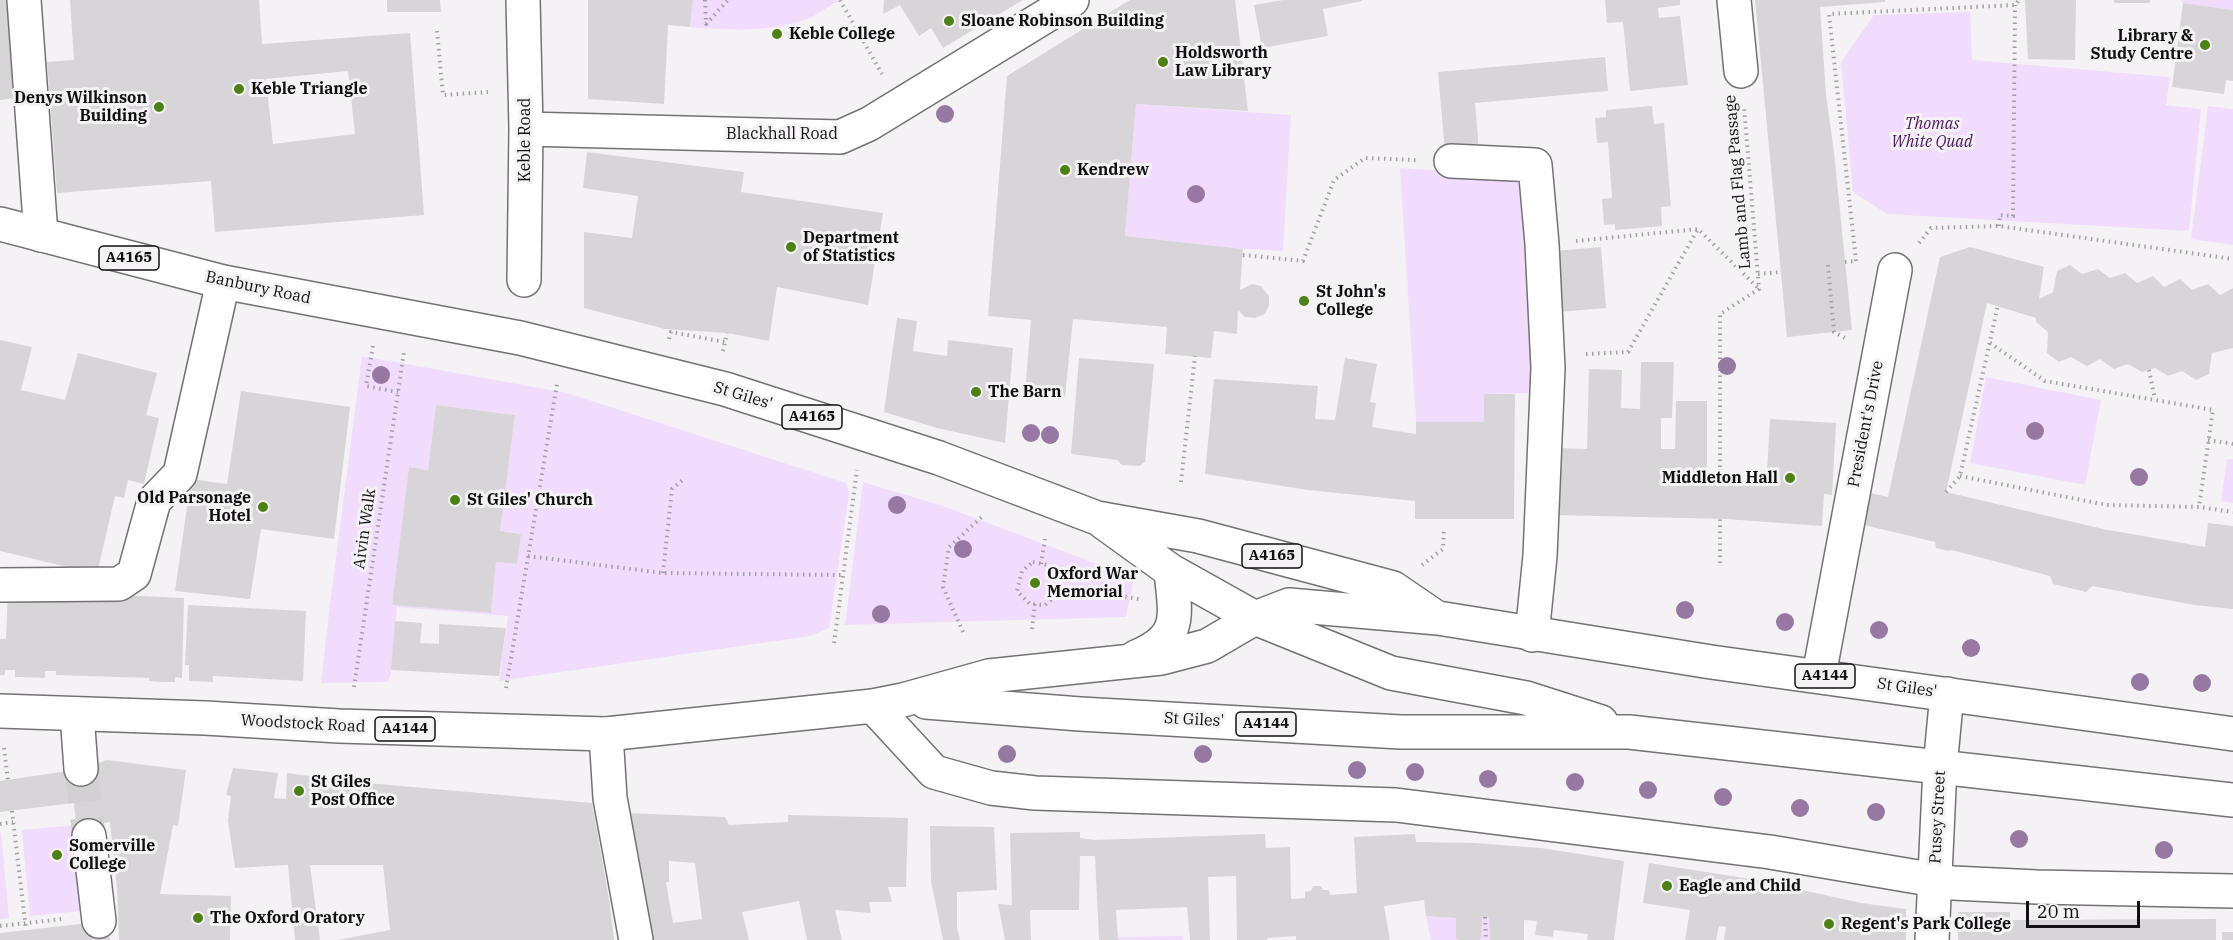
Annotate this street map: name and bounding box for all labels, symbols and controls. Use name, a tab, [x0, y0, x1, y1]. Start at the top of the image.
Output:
place label: Sloane Robinson Building	[961, 11, 1164, 31]
marker: Sloane Robinson Building	[942, 14, 956, 28]
place label: Keble College	[789, 24, 895, 44]
place label: Library & Study Centre	[2091, 26, 2193, 64]
marker: Keble College	[770, 27, 784, 41]
marker: Library & Study Centre	[2198, 38, 2212, 52]
place label: Holdsworth Law Library	[1175, 43, 1271, 81]
marker: Holdsworth Law Library	[1156, 55, 1170, 69]
place label: Keble Triangle	[251, 79, 367, 99]
marker: Keble Triangle	[232, 82, 246, 96]
place label: Denys Wilkinson Building	[14, 88, 147, 126]
street label: Lamb and Flag Passage	[1721, 94, 1755, 270]
street label: Keble Road	[515, 98, 535, 182]
marker: Denys Wilkinson Building	[152, 100, 166, 114]
park label: Thomas White Quad	[1891, 114, 1973, 152]
street label: Blackhall Road	[726, 124, 838, 144]
place label: Kendrew	[1077, 160, 1149, 180]
marker: Kendrew	[1058, 163, 1072, 177]
place label: Department of Statistics	[803, 228, 899, 266]
marker: Department of Statistics	[784, 240, 798, 254]
road number: A4165	[99, 246, 159, 270]
street label: Banbury Road	[204, 267, 312, 309]
place label: St John's College	[1316, 282, 1386, 320]
marker: St John's College	[1297, 294, 1311, 308]
street label: President's Drive	[1844, 359, 1888, 489]
street label: St Giles'	[711, 378, 775, 414]
place label: The Barn	[988, 382, 1062, 402]
marker: The Barn	[969, 385, 983, 399]
road number: A4165	[782, 405, 842, 429]
place label: Middleton Hall	[1662, 468, 1778, 488]
marker: Middleton Hall	[1783, 471, 1797, 485]
place label: Old Parsonage Hotel	[137, 488, 251, 526]
street label: Aivin Walk	[350, 488, 380, 570]
place label: St Giles' Church	[467, 490, 593, 510]
marker: St Giles' Church	[448, 493, 462, 507]
marker: Old Parsonage Hotel	[256, 500, 270, 514]
road number: A4165	[1242, 544, 1302, 568]
place label: Oxford War Memorial	[1047, 564, 1138, 602]
marker: Oxford War Memorial	[1028, 576, 1042, 590]
road number: A4144	[1795, 664, 1855, 688]
street label: St Giles'	[1876, 674, 1938, 702]
street label: St Giles'	[1163, 709, 1225, 731]
street label: Woodstock Road	[240, 711, 366, 737]
road number: A4144	[1236, 712, 1296, 736]
road number: A4144	[375, 717, 435, 741]
street label: Pusey Street	[1926, 770, 1950, 864]
place label: St Giles Post Office	[311, 772, 395, 810]
marker: St Giles Post Office	[292, 784, 306, 798]
place label: Somerville College	[69, 836, 155, 874]
marker: Somerville College	[50, 848, 64, 862]
place label: Eagle and Child	[1679, 876, 1801, 896]
marker: Eagle and Child	[1660, 879, 1674, 893]
scale bar	[2029, 889, 2143, 927]
text: 20 m	[2037, 900, 2080, 923]
place label: The Oxford Oratory	[210, 908, 365, 928]
marker: The Oxford Oratory	[191, 911, 205, 925]
place label: Regent's Park College	[1841, 914, 2011, 934]
marker: Regent's Park College	[1822, 917, 1836, 931]

